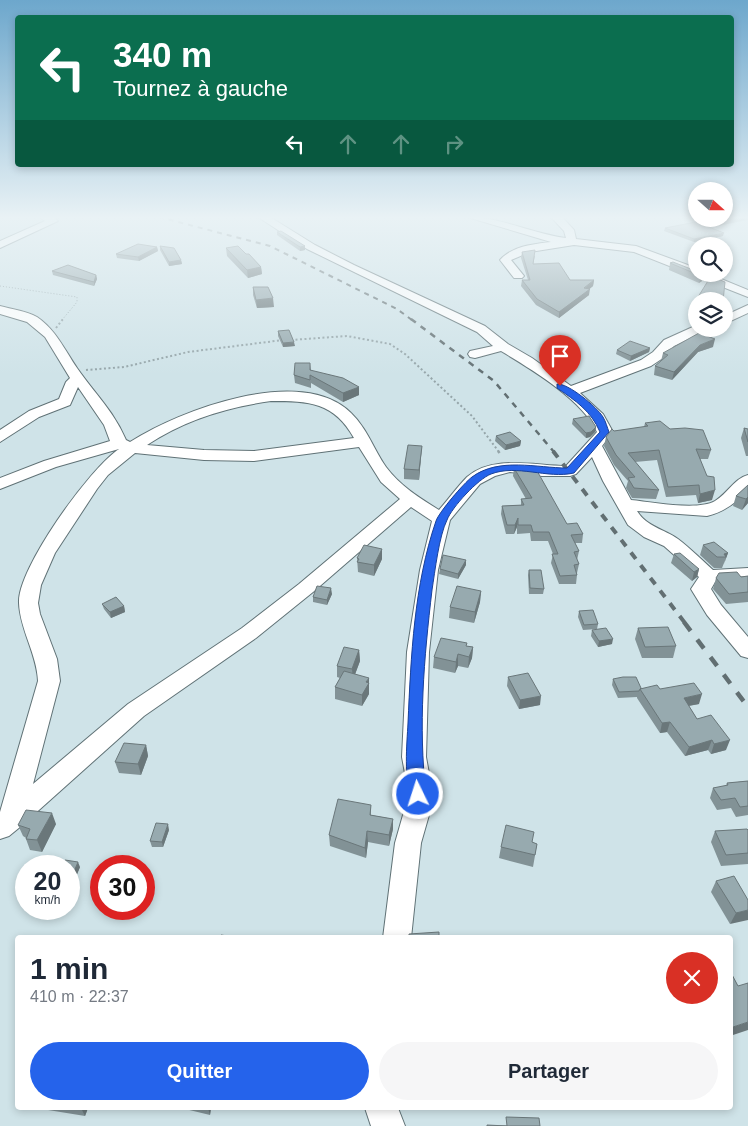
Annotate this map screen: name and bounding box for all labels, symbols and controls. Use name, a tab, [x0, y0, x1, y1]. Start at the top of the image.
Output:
icon: left	[30, 35, 95, 100]
text: 340 m	[113, 35, 212, 74]
text: Tournez à gauche	[113, 76, 288, 101]
icon: left	[281, 130, 309, 158]
icon: ahead	[334, 130, 362, 158]
icon: ahead	[387, 130, 415, 158]
icon: right	[440, 130, 468, 158]
north arrow	[688, 182, 732, 228]
map controls	[688, 182, 733, 337]
button: search	[688, 237, 733, 282]
button: layers	[688, 292, 733, 337]
pin	[539, 335, 581, 386]
icon: arrive	[546, 342, 574, 370]
position arrow	[391, 767, 443, 819]
speed limit sign: 30	[90, 855, 155, 920]
text: 20	[34, 867, 61, 895]
text: km/h	[34, 893, 61, 907]
text: 1 min	[30, 952, 108, 985]
button: close	[666, 952, 718, 1004]
text: 410 m · 22:37	[30, 988, 129, 1005]
button: Quitter	[30, 1042, 369, 1100]
button: Partager	[379, 1042, 718, 1100]

